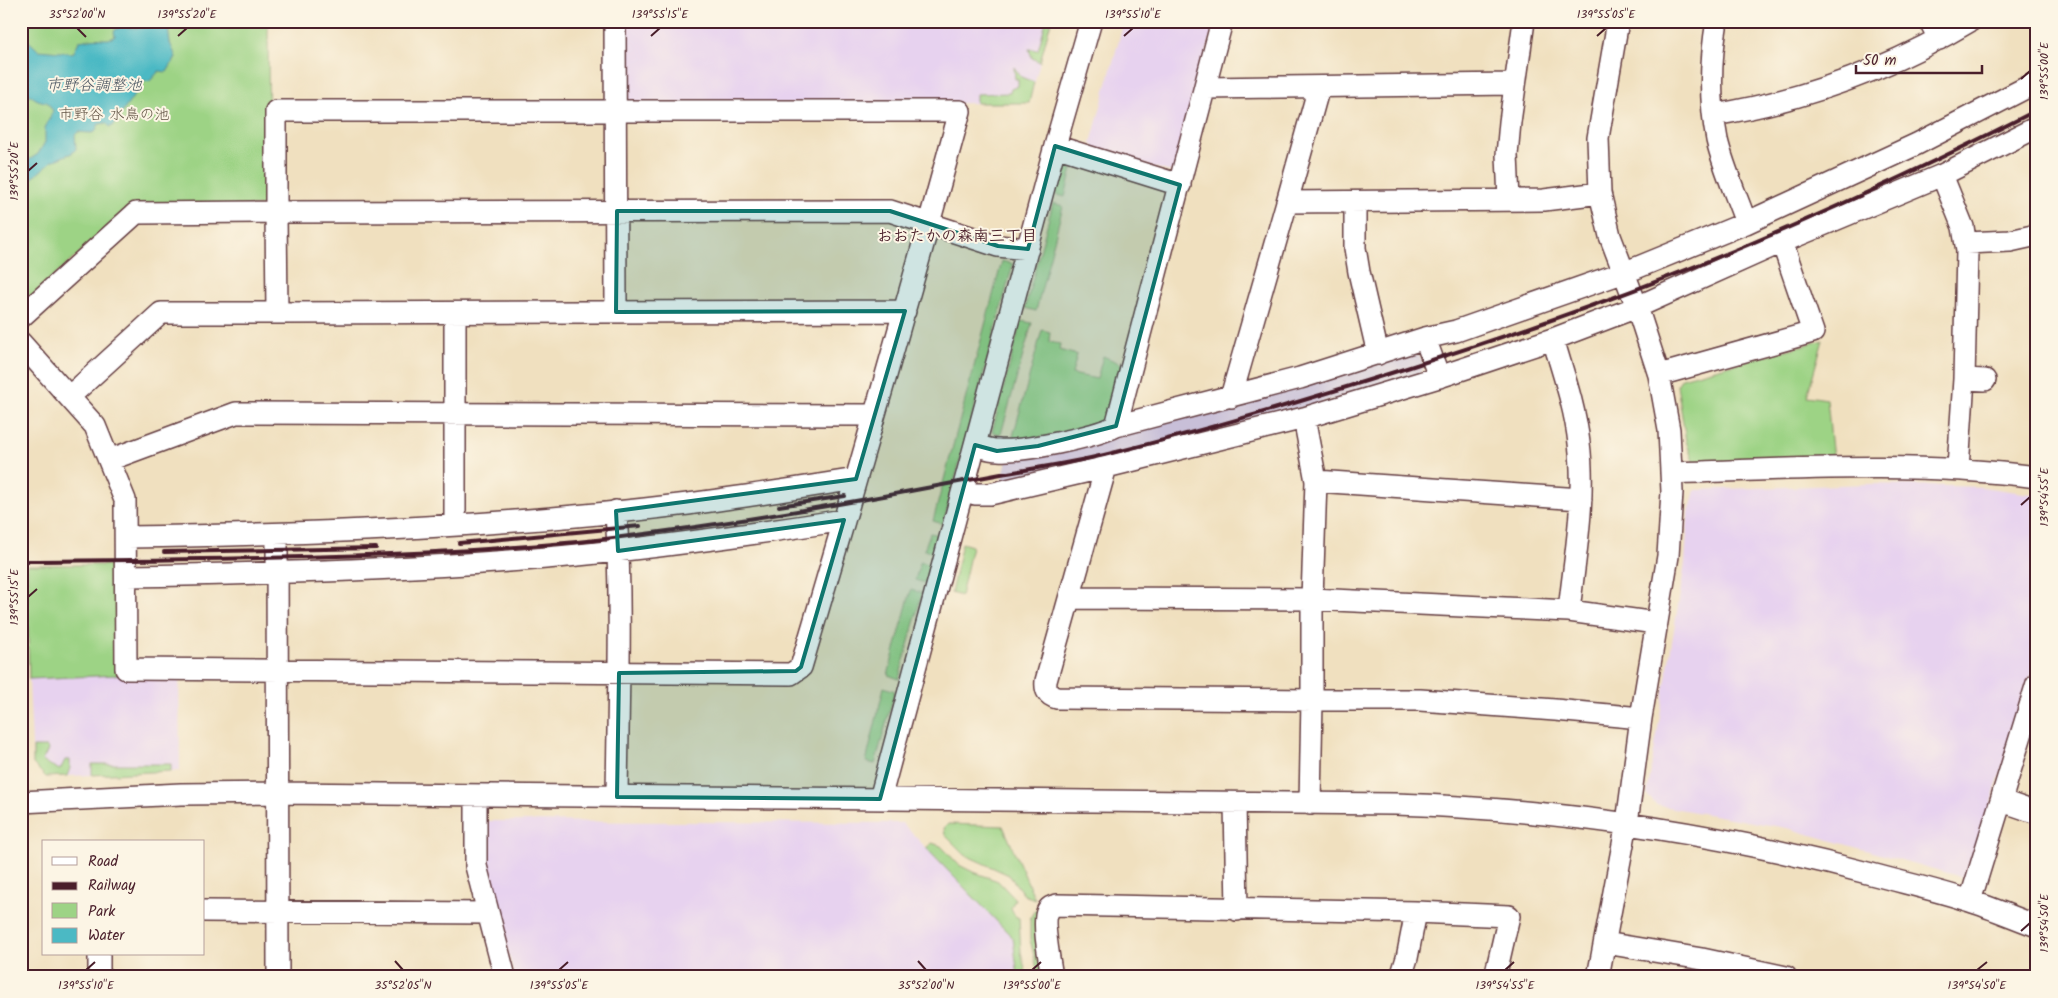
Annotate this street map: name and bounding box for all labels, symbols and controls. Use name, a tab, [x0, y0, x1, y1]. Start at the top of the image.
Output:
text: 35°52'00"N	[49, 5, 105, 24]
text: 139°55'20"E	[157, 5, 218, 24]
text: 139°55'15"E	[632, 5, 689, 24]
text: 139°55'10"E	[1105, 5, 1162, 24]
text: 139°55'05"E	[1577, 5, 1636, 24]
text: 139°55'00"E	[2035, 41, 2054, 100]
scale bar	[1856, 42, 1982, 74]
text: 50 m	[1863, 49, 1897, 73]
water label: 市野谷調整池	[46, 73, 143, 98]
park label: 市野谷 水鳥の池	[58, 103, 170, 127]
text: 139°55'20"E	[5, 140, 24, 201]
district label: おおたかの森南三丁目	[877, 224, 1037, 249]
text: 139°54'55"E	[2035, 466, 2054, 527]
text: 139°55'15"E	[5, 568, 24, 625]
legend	[42, 840, 205, 956]
text: Road	[88, 850, 119, 874]
text: Railway	[88, 874, 136, 898]
text: 139°54'50"E	[2035, 893, 2054, 952]
text: Park	[88, 900, 116, 924]
text: Water	[88, 924, 125, 948]
text: 139°55'10"E	[58, 976, 115, 995]
text: 35°52'05"N	[374, 976, 432, 995]
text: 139°55'05"E	[530, 976, 589, 995]
text: 35°52'00"N	[898, 976, 954, 995]
text: 139°55'00"E	[1003, 976, 1062, 995]
text: 139°54'55"E	[1475, 976, 1536, 995]
text: 139°54'50"E	[1948, 976, 2007, 995]

